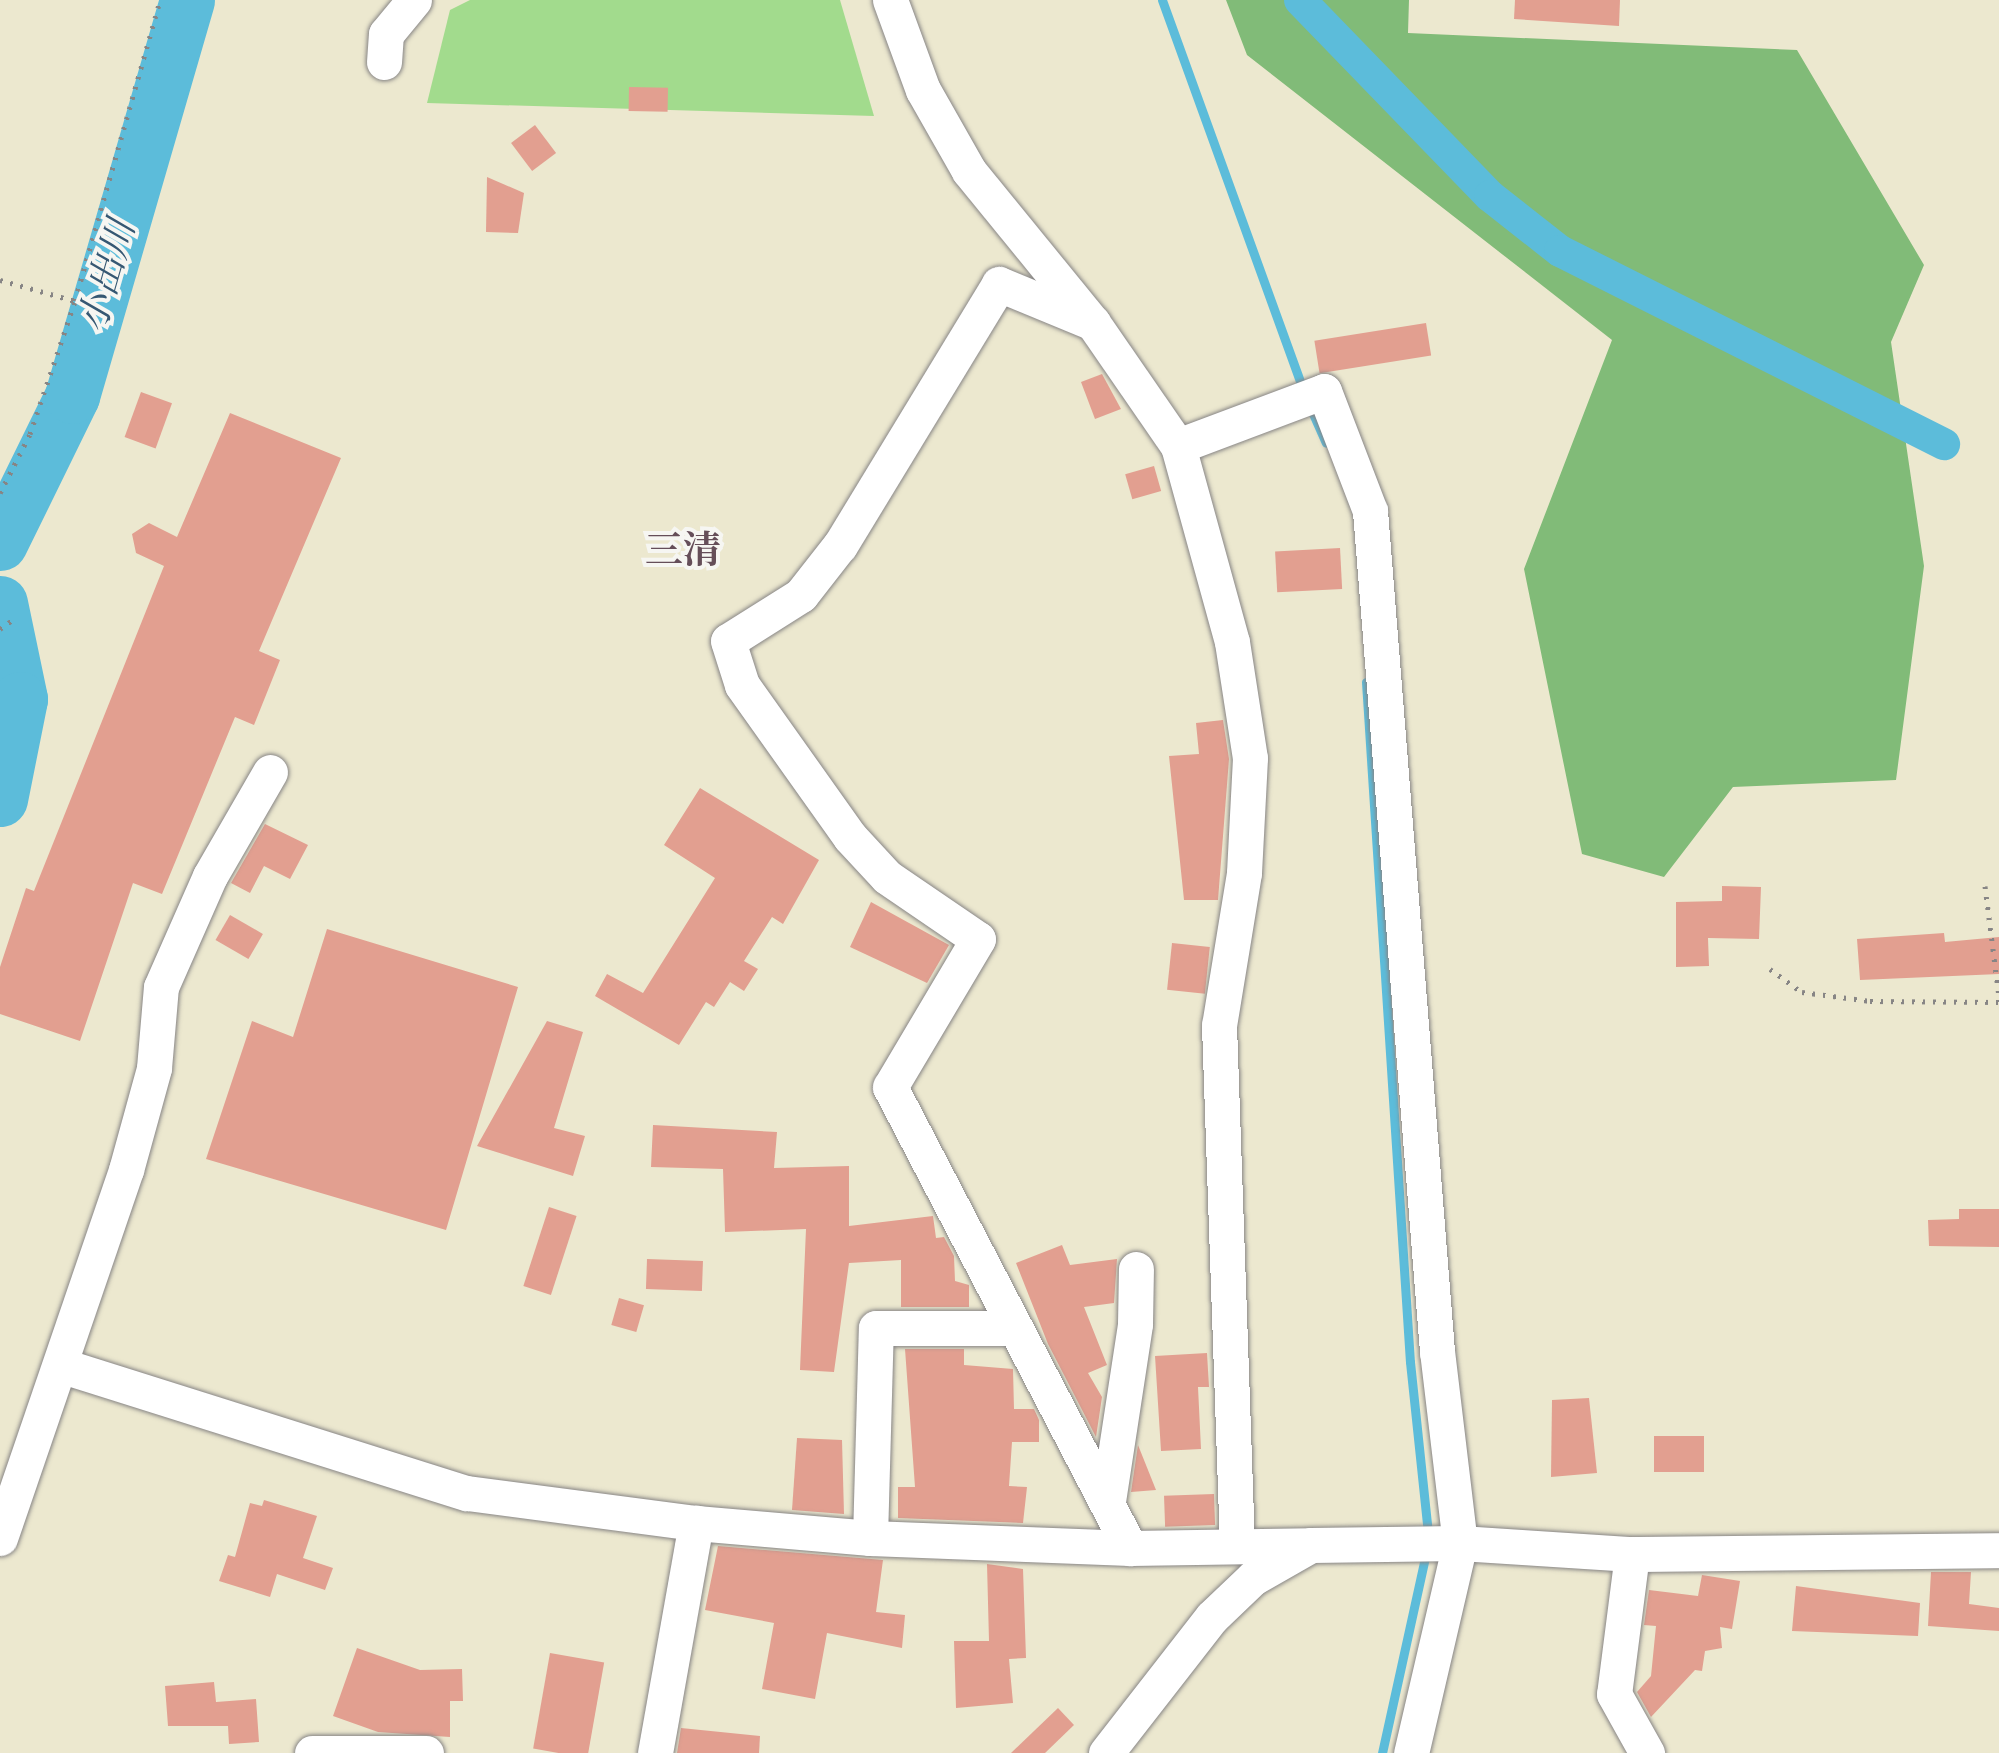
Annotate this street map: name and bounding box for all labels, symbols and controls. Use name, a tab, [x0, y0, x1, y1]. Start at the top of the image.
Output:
water label: 小出川	[69, 215, 145, 337]
district label: 三清	[645, 528, 721, 574]

